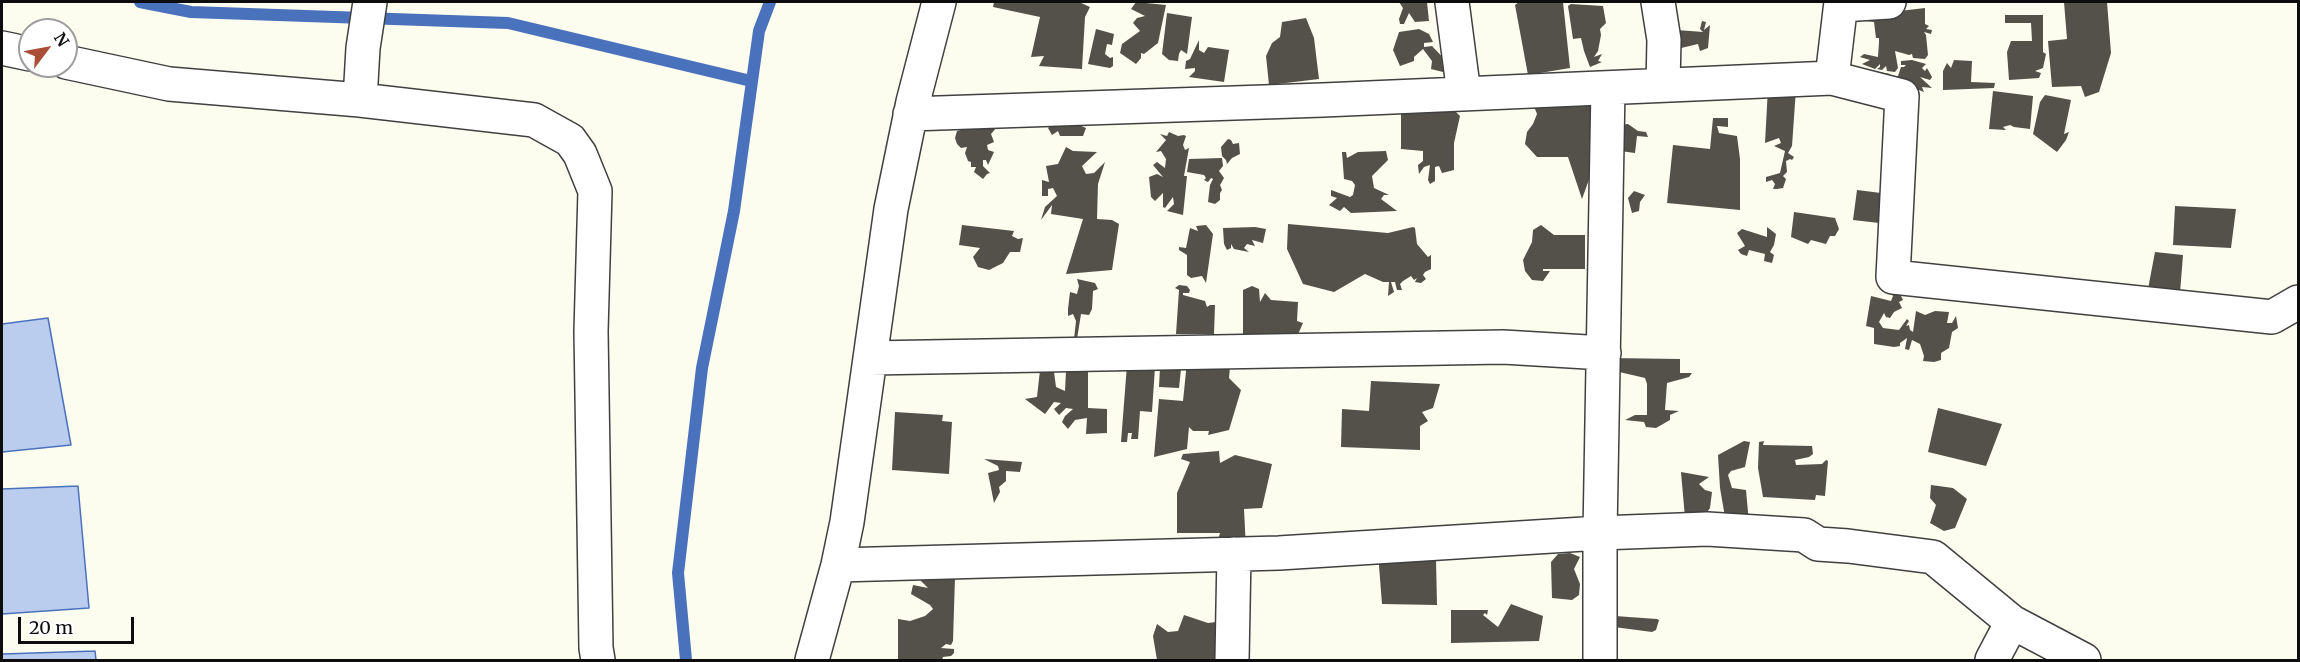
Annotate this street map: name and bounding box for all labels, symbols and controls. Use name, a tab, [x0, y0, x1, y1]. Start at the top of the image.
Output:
north arrow	[18, 18, 78, 78]
text: N	[50, 29, 73, 50]
scale bar	[21, 605, 136, 643]
text: 20 m	[29, 616, 73, 639]

